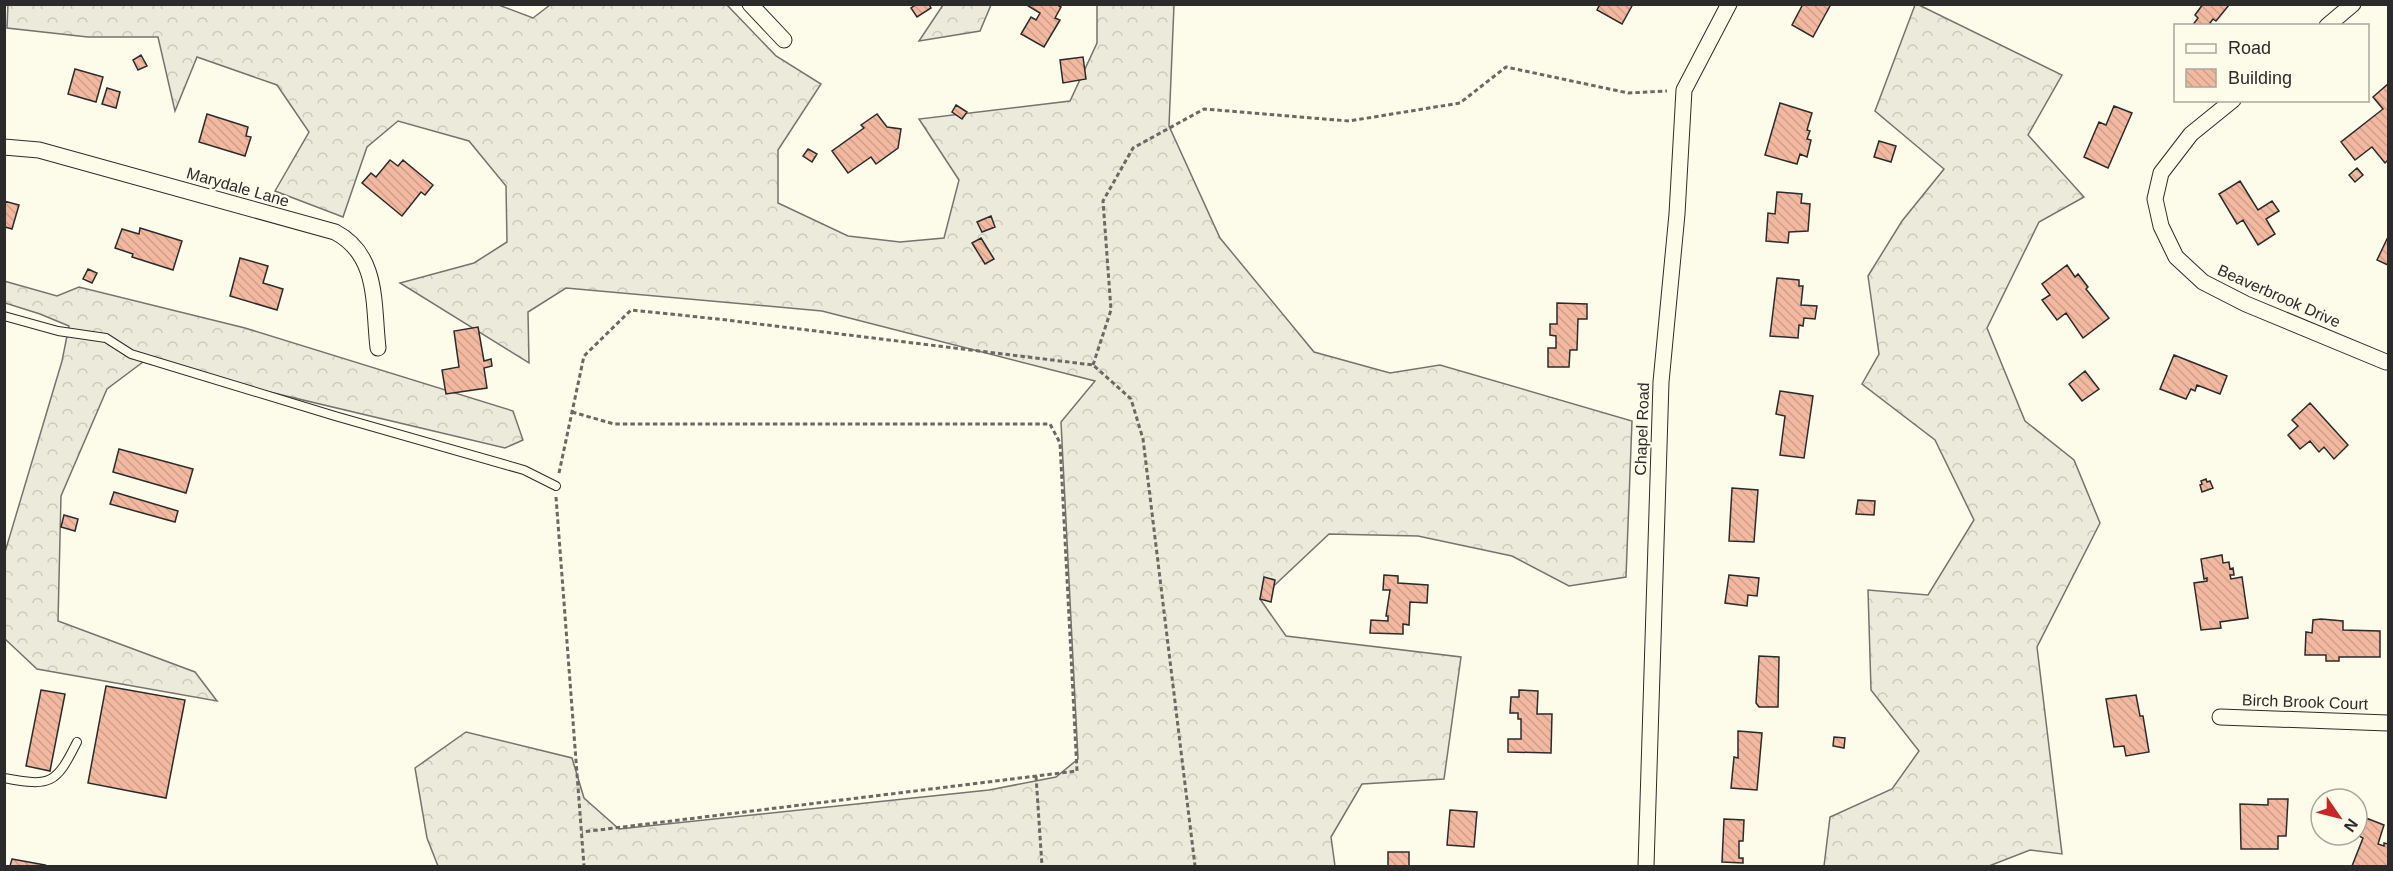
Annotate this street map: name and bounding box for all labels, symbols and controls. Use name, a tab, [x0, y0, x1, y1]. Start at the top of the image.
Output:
legend	[2174, 24, 2369, 102]
text: Road	[2228, 38, 2271, 58]
text: Building	[2228, 68, 2292, 88]
street label: Marydale Lane	[185, 164, 291, 210]
street label: Beaverbrook Drive	[2215, 261, 2343, 331]
street label: Chapel Road	[1632, 382, 1652, 476]
street label: Birch Brook Court	[2242, 691, 2369, 713]
north arrow	[2309, 787, 2369, 847]
text: N	[2341, 816, 2361, 835]

